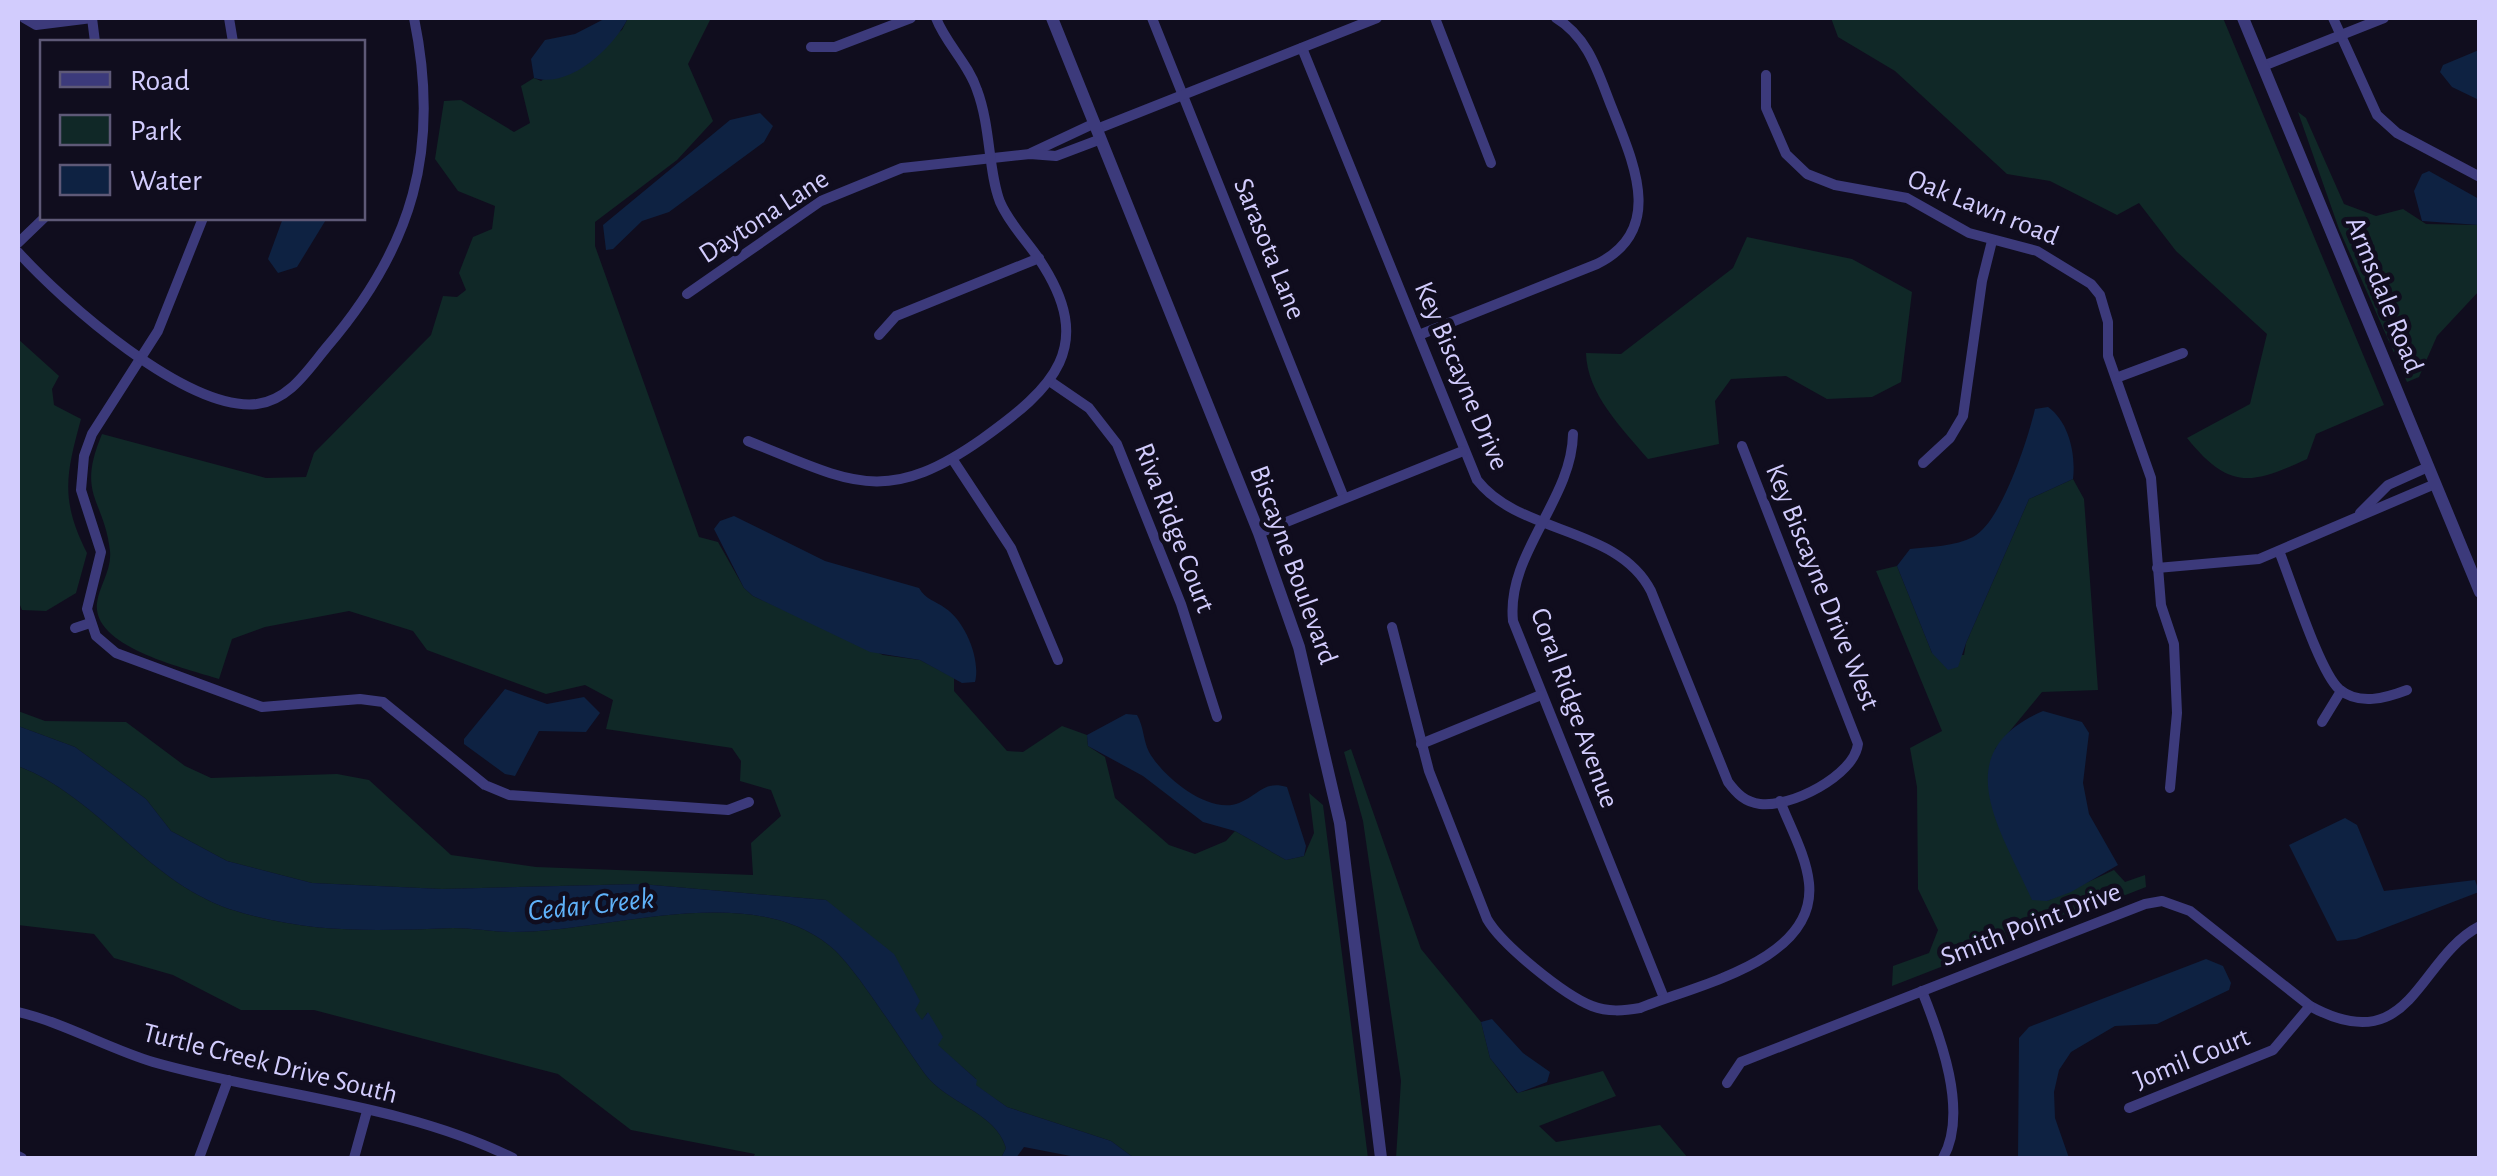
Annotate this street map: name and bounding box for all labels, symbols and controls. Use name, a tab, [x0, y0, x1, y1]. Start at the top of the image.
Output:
legend	[40, 40, 365, 220]
text: Road	[130, 66, 190, 96]
text: Park	[130, 116, 182, 146]
street label: Daytona Lane	[694, 165, 834, 269]
street label: Oak Lawn road	[1903, 165, 2063, 251]
text: Water	[130, 166, 202, 196]
street label: Sarasota Lane	[1228, 175, 1310, 323]
street label: Armsdale Road	[2340, 213, 2428, 377]
street label: Key Biscayne Drive	[1409, 278, 1513, 474]
street label: Riva Ridge Court	[1129, 439, 1219, 617]
street label: Key Biscayne Drive West	[1760, 460, 1884, 714]
street label: Biscayne Boulevard	[1244, 462, 1342, 668]
street label: Coral Ridge Avenue	[1525, 604, 1623, 812]
street label: Smith Point Drive	[1937, 878, 2125, 972]
water label: Cedar Creek	[526, 883, 656, 927]
street label: Turtle Creek Drive South	[140, 1019, 400, 1109]
street label: Jomil Court	[2130, 1023, 2254, 1095]

